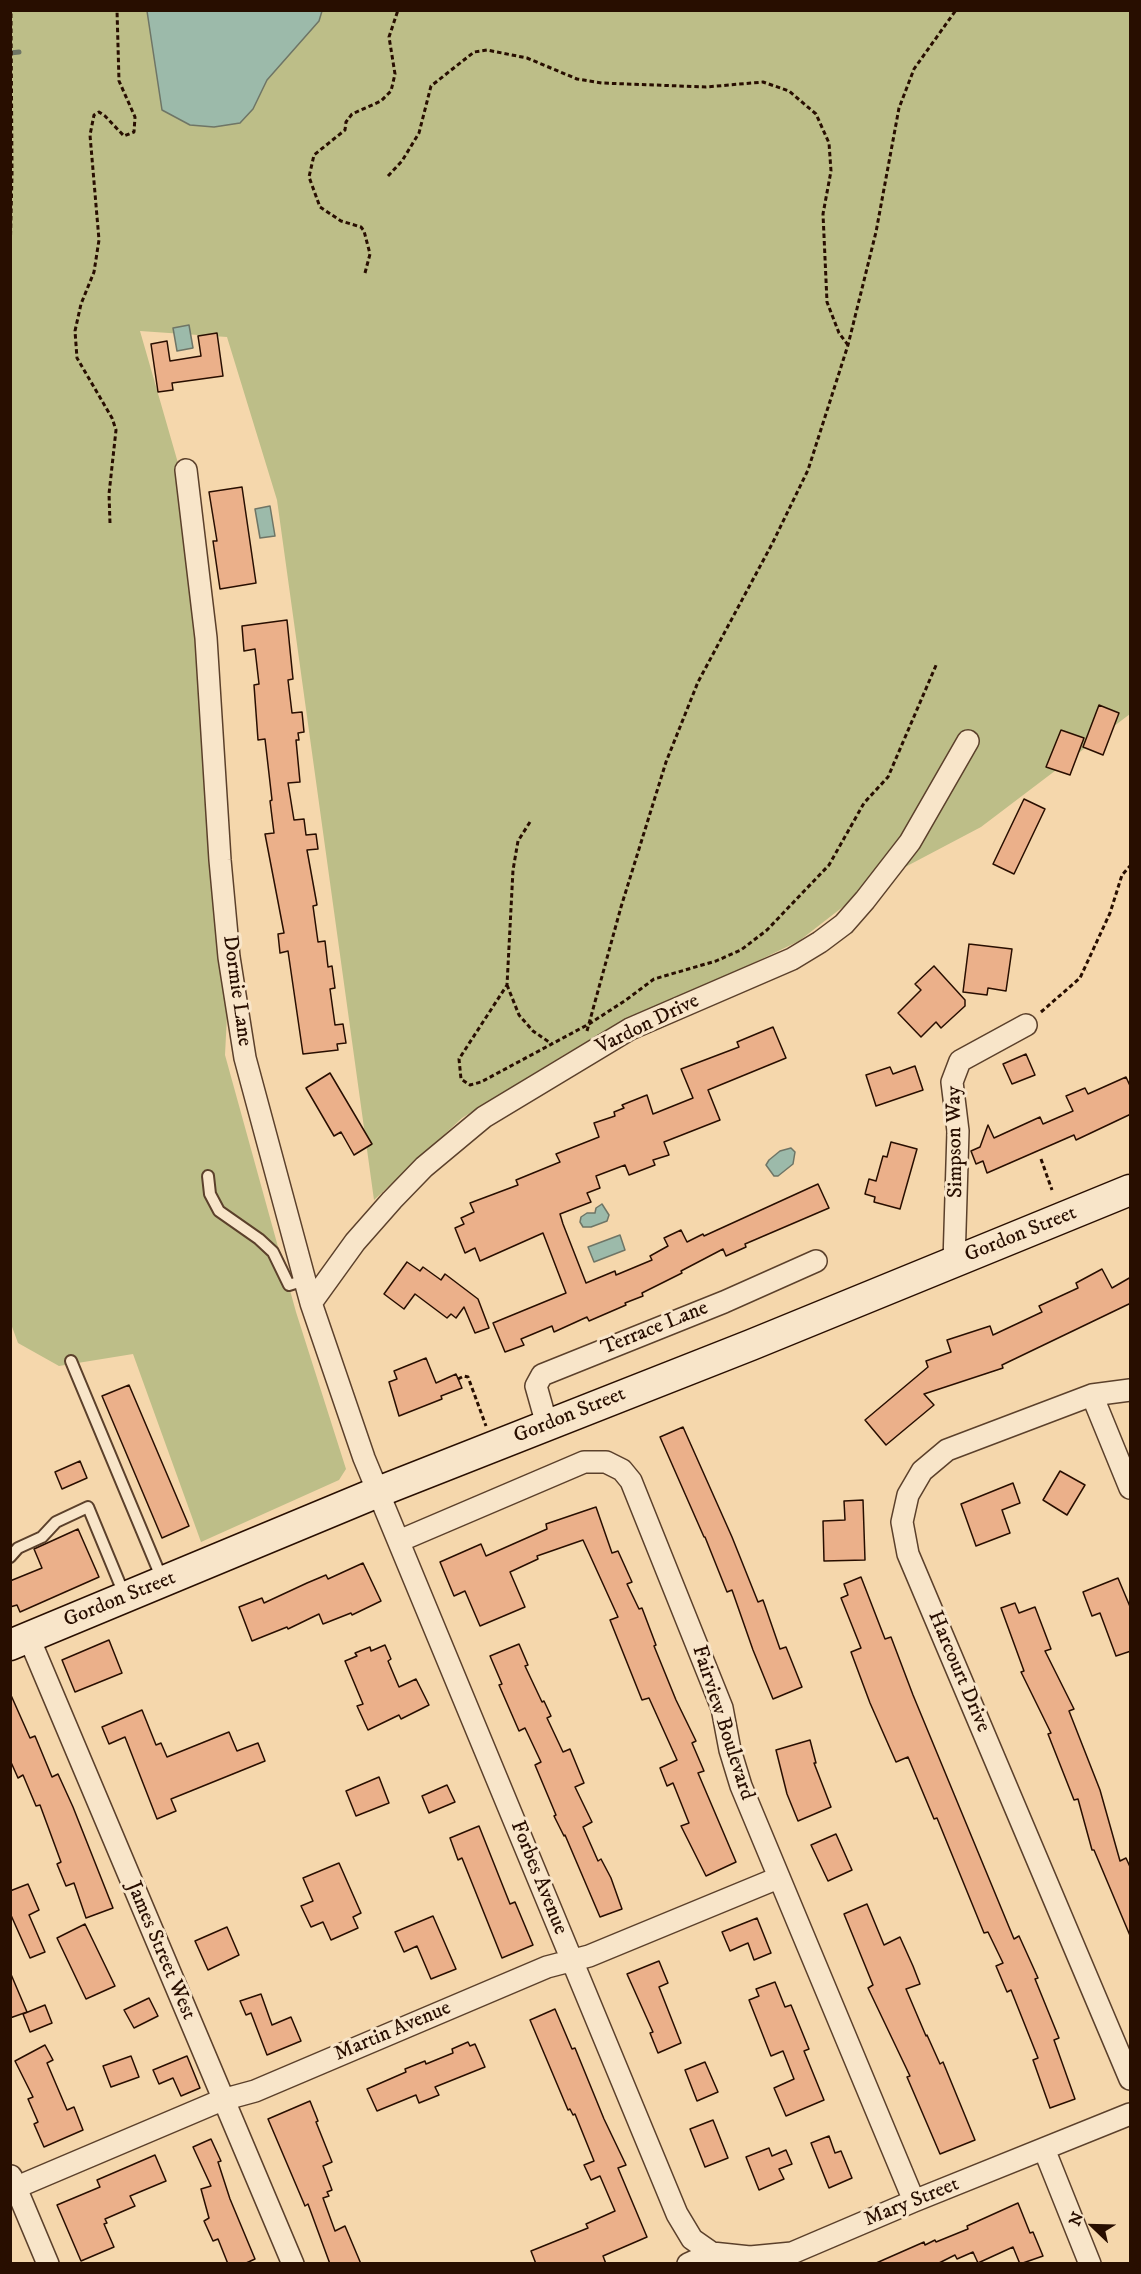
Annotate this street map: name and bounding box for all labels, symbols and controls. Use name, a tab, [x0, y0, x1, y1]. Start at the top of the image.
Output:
street label: Dormie Lane	[216, 934, 256, 1048]
street label: Vardon Drive	[592, 989, 704, 1061]
street label: Simpson Way	[942, 1086, 970, 1198]
street label: Gordon Street	[961, 1201, 1081, 1269]
street label: Terrace Lane	[598, 1296, 712, 1362]
street label: Gordon Street	[510, 1382, 630, 1450]
street label: Gordon Street	[60, 1566, 180, 1634]
street label: Harcourt Drive	[921, 1607, 995, 1737]
street label: Fairview Boulevard	[685, 1643, 759, 1803]
street label: Forbes Avenue	[504, 1817, 572, 1939]
street label: James Street West	[120, 1878, 200, 2024]
street label: Martin Avenue	[331, 1996, 455, 2068]
street label: Mary Street	[861, 2173, 963, 2233]
north arrow	[1063, 2196, 1123, 2256]
text: N	[1065, 2209, 1088, 2229]

